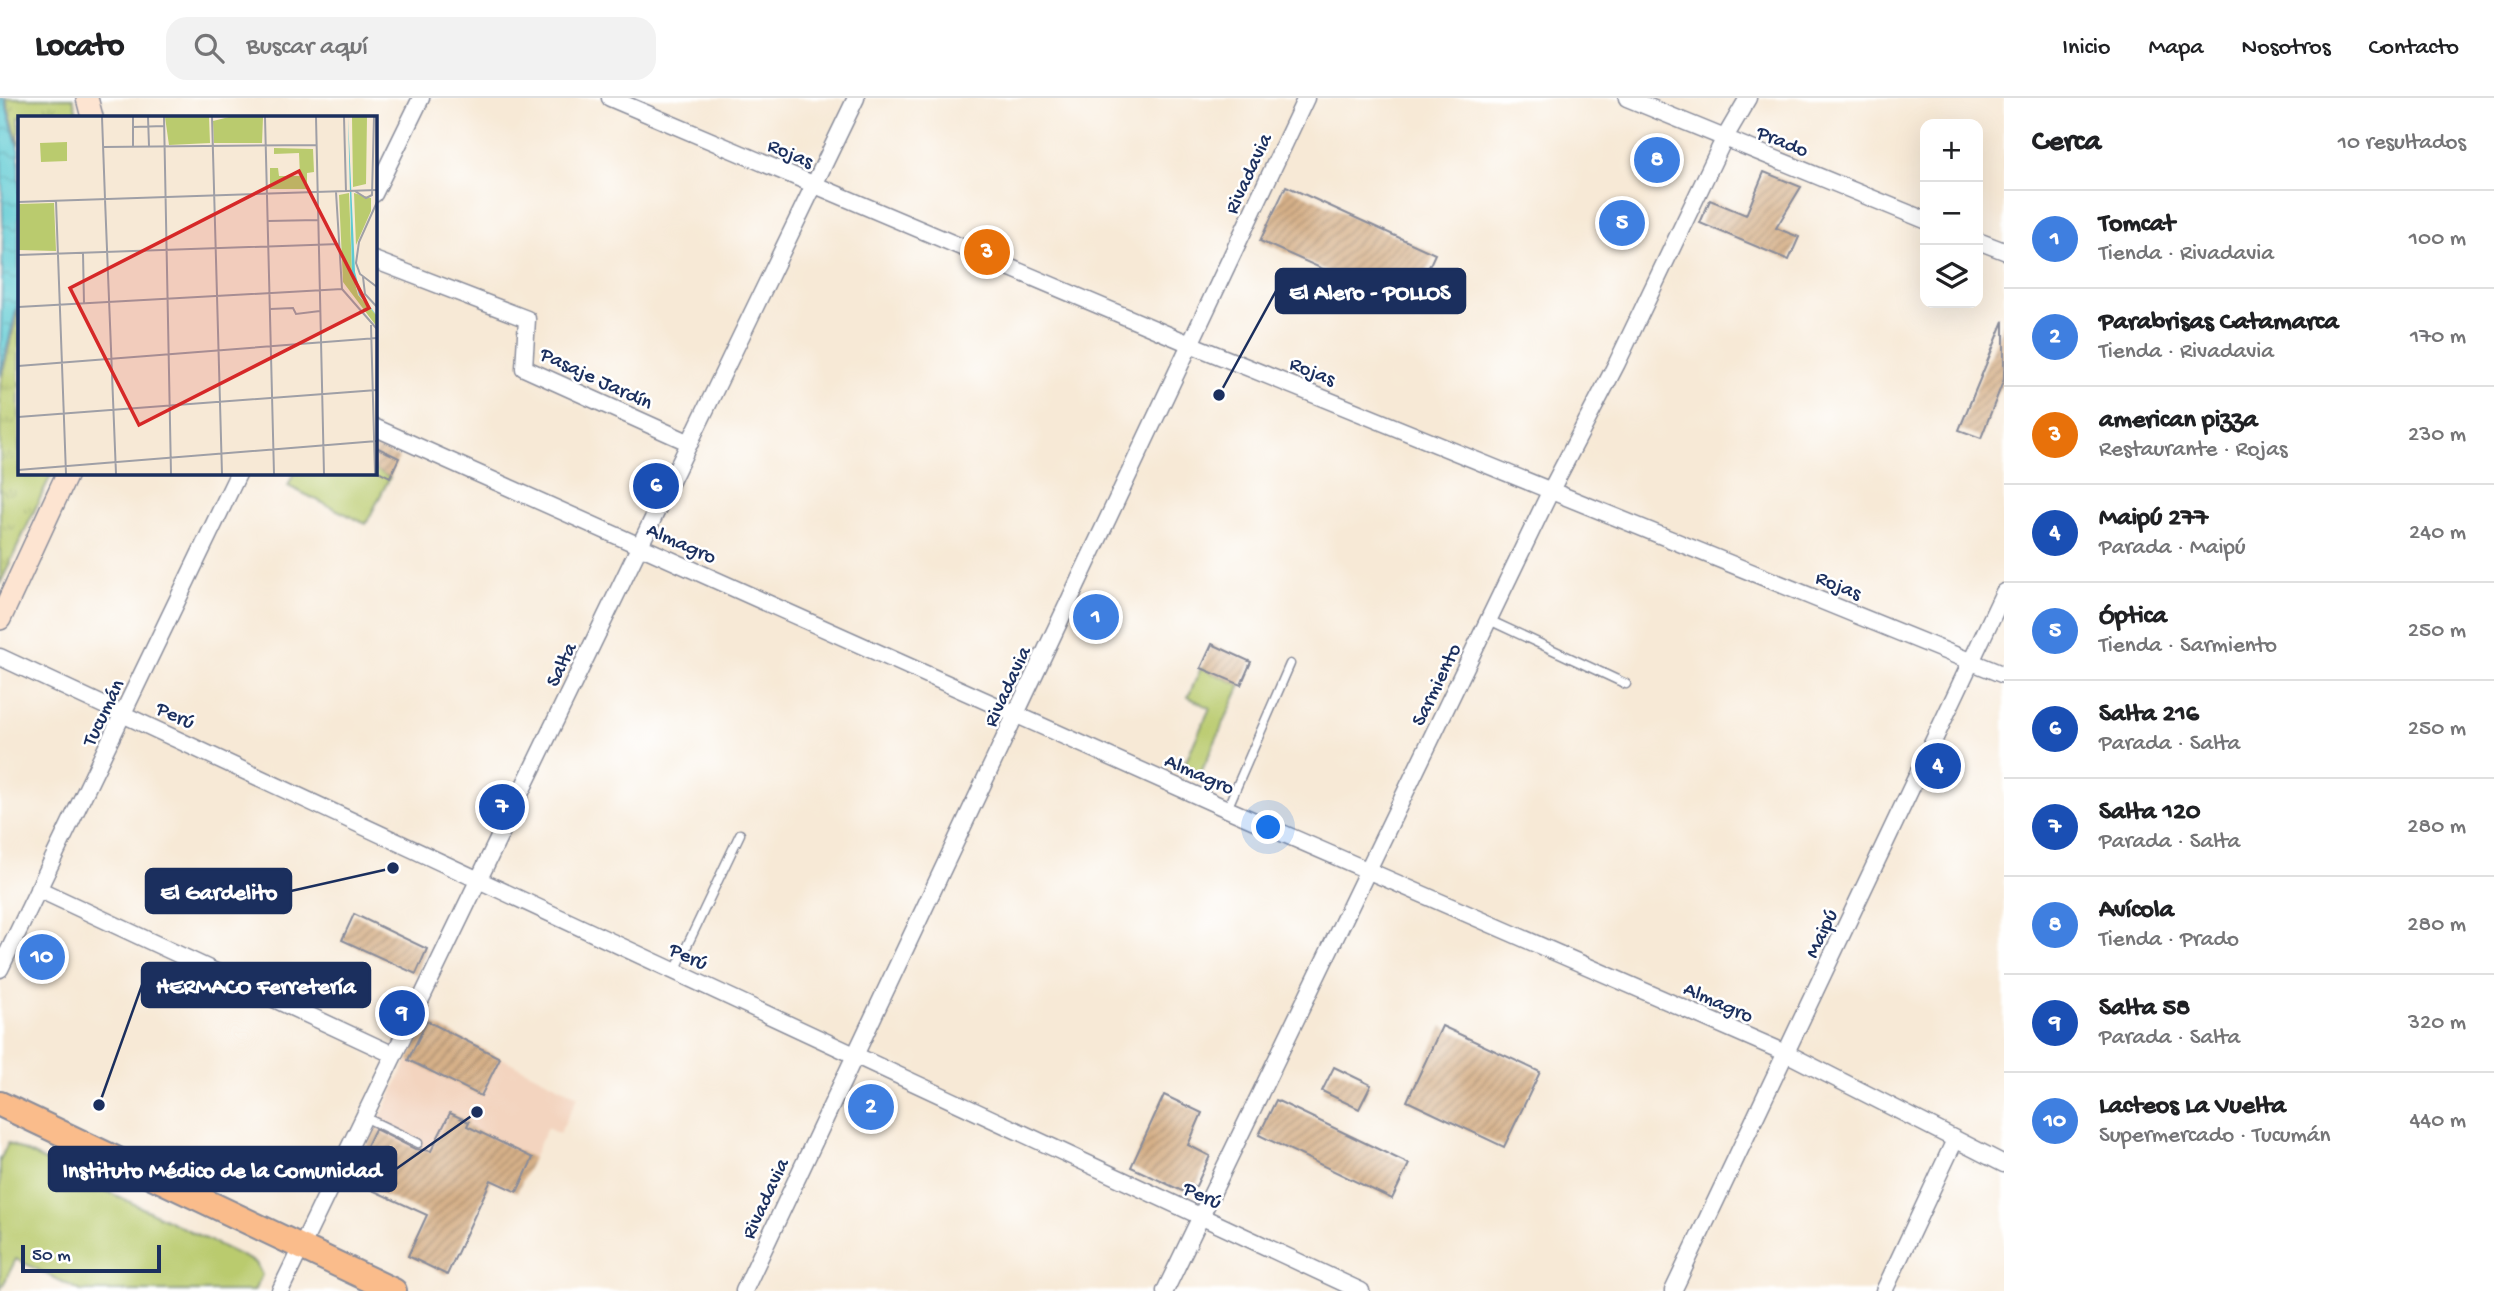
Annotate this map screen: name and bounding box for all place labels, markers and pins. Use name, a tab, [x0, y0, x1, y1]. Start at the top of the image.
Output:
pin: 8	[1634, 134, 1680, 186]
pin: 5	[1599, 197, 1645, 249]
pin: 3	[964, 226, 1010, 278]
callout: El Alero - POLLOS	[1276, 269, 1465, 313]
pin: 6	[633, 460, 679, 512]
pin: 1	[1073, 591, 1119, 643]
pin: 4	[1915, 740, 1961, 792]
pin: 7	[479, 781, 525, 833]
callout: El Gardelito	[146, 869, 291, 913]
pin: 10	[19, 931, 65, 983]
callout: HERMACO Ferretería	[142, 963, 370, 1007]
pin: 9	[379, 987, 425, 1039]
pin: 2	[848, 1081, 894, 1133]
callout: Instituto Médico de la Comunidad	[49, 1147, 396, 1191]

